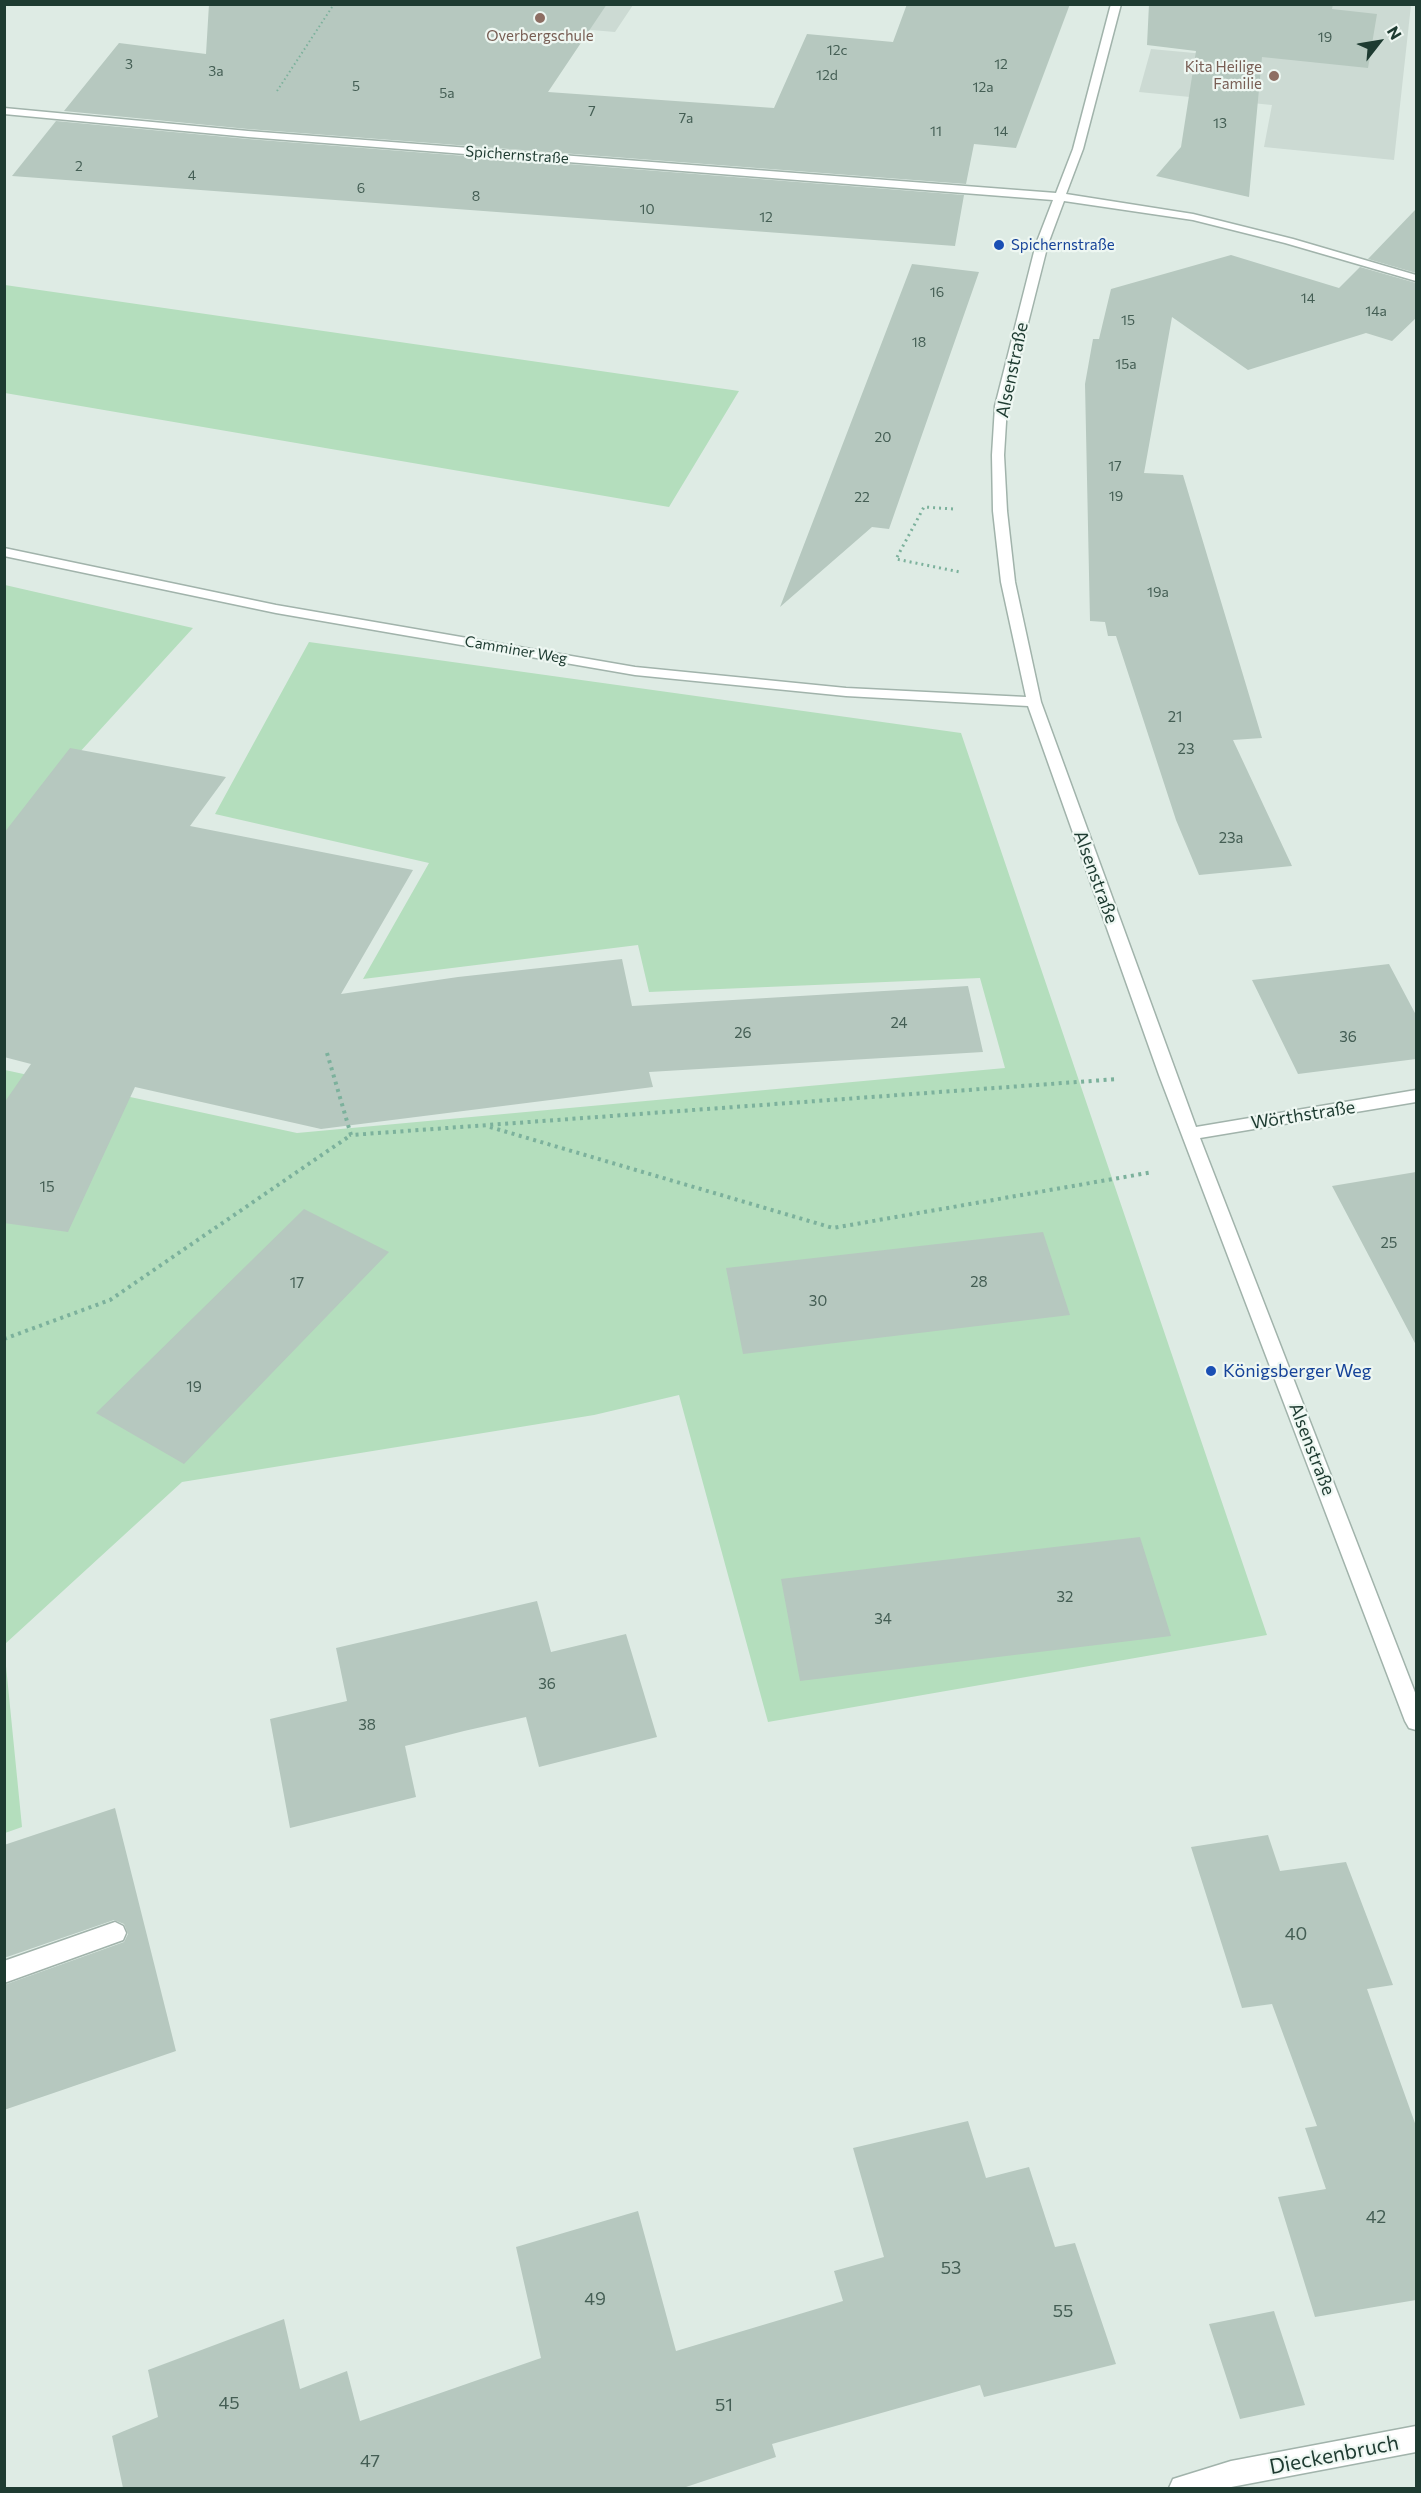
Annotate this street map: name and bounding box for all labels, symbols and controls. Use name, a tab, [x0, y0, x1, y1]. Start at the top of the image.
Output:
marker: Overbergschule	[533, 11, 547, 25]
north arrow	[1349, 12, 1409, 72]
text: N	[1384, 22, 1406, 43]
place label: Overbergschule	[486, 27, 594, 45]
house number: 19	[1318, 29, 1332, 45]
house number: 12c	[827, 42, 847, 58]
house number: 3	[125, 56, 133, 72]
house number: 12	[994, 56, 1008, 72]
place label: Kita Heilige Familie	[1185, 58, 1262, 93]
house number: 3a	[208, 63, 224, 79]
house number: 12d	[816, 67, 838, 83]
marker: Kita Heilige Familie	[1267, 69, 1281, 83]
house number: 5	[352, 78, 360, 94]
house number: 12a	[972, 79, 994, 95]
house number: 5a	[439, 85, 455, 101]
house number: 7	[588, 103, 596, 119]
house number: 7a	[679, 110, 693, 126]
house number: 13	[1213, 115, 1227, 131]
house number: 11	[930, 123, 942, 139]
house number: 14	[994, 123, 1008, 139]
street label: Spichernstraße	[465, 142, 569, 168]
house number: 2	[75, 158, 83, 174]
house number: 4	[188, 167, 196, 183]
house number: 6	[357, 180, 365, 196]
house number: 8	[472, 188, 480, 204]
house number: 10	[639, 201, 655, 217]
house number: 12	[759, 209, 773, 225]
place label: Spichernstraße	[1011, 236, 1115, 254]
marker: Spichernstraße	[992, 238, 1006, 252]
house number: 16	[930, 284, 944, 300]
house number: 14	[1301, 290, 1315, 306]
house number: 14a	[1365, 303, 1387, 319]
house number: 15	[1121, 312, 1135, 328]
street label: Alsenstraße	[991, 320, 1033, 420]
house number: 18	[912, 334, 926, 350]
house number: 15a	[1115, 356, 1137, 372]
house number: 20	[875, 429, 891, 445]
house number: 17	[1108, 458, 1122, 474]
house number: 19	[1109, 488, 1123, 504]
house number: 22	[854, 489, 870, 505]
house number: 19a	[1147, 584, 1169, 600]
street label: Camminer Weg	[463, 632, 569, 668]
house number: 21	[1168, 708, 1182, 726]
house number: 23	[1178, 740, 1194, 758]
street label: Alsenstraße	[1069, 828, 1123, 926]
house number: 23a	[1219, 829, 1243, 847]
house number: 24	[890, 1014, 908, 1032]
house number: 26	[734, 1024, 752, 1042]
house number: 36	[1339, 1028, 1357, 1046]
street label: Wörthstraße	[1249, 1096, 1357, 1134]
house number: 15	[39, 1178, 55, 1196]
house number: 25	[1381, 1234, 1397, 1252]
house number: 28	[970, 1273, 988, 1291]
house number: 17	[290, 1274, 304, 1292]
house number: 30	[809, 1292, 827, 1310]
place label: Königsberger Weg	[1223, 1360, 1371, 1382]
marker: Königsberger Weg	[1204, 1364, 1218, 1378]
house number: 19	[186, 1378, 202, 1396]
street label: Alsenstraße	[1284, 1400, 1340, 1498]
house number: 32	[1057, 1588, 1073, 1606]
house number: 34	[874, 1610, 892, 1628]
house number: 36	[538, 1675, 556, 1693]
house number: 38	[358, 1716, 376, 1734]
house number: 40	[1285, 1923, 1307, 1945]
house number: 42	[1366, 2206, 1386, 2228]
house number: 53	[941, 2257, 961, 2279]
house number: 49	[584, 2288, 606, 2310]
house number: 55	[1053, 2300, 1073, 2322]
house number: 45	[218, 2392, 240, 2414]
house number: 51	[715, 2394, 733, 2416]
street label: Dieckenbruch	[1267, 2430, 1401, 2480]
house number: 47	[360, 2450, 380, 2472]

